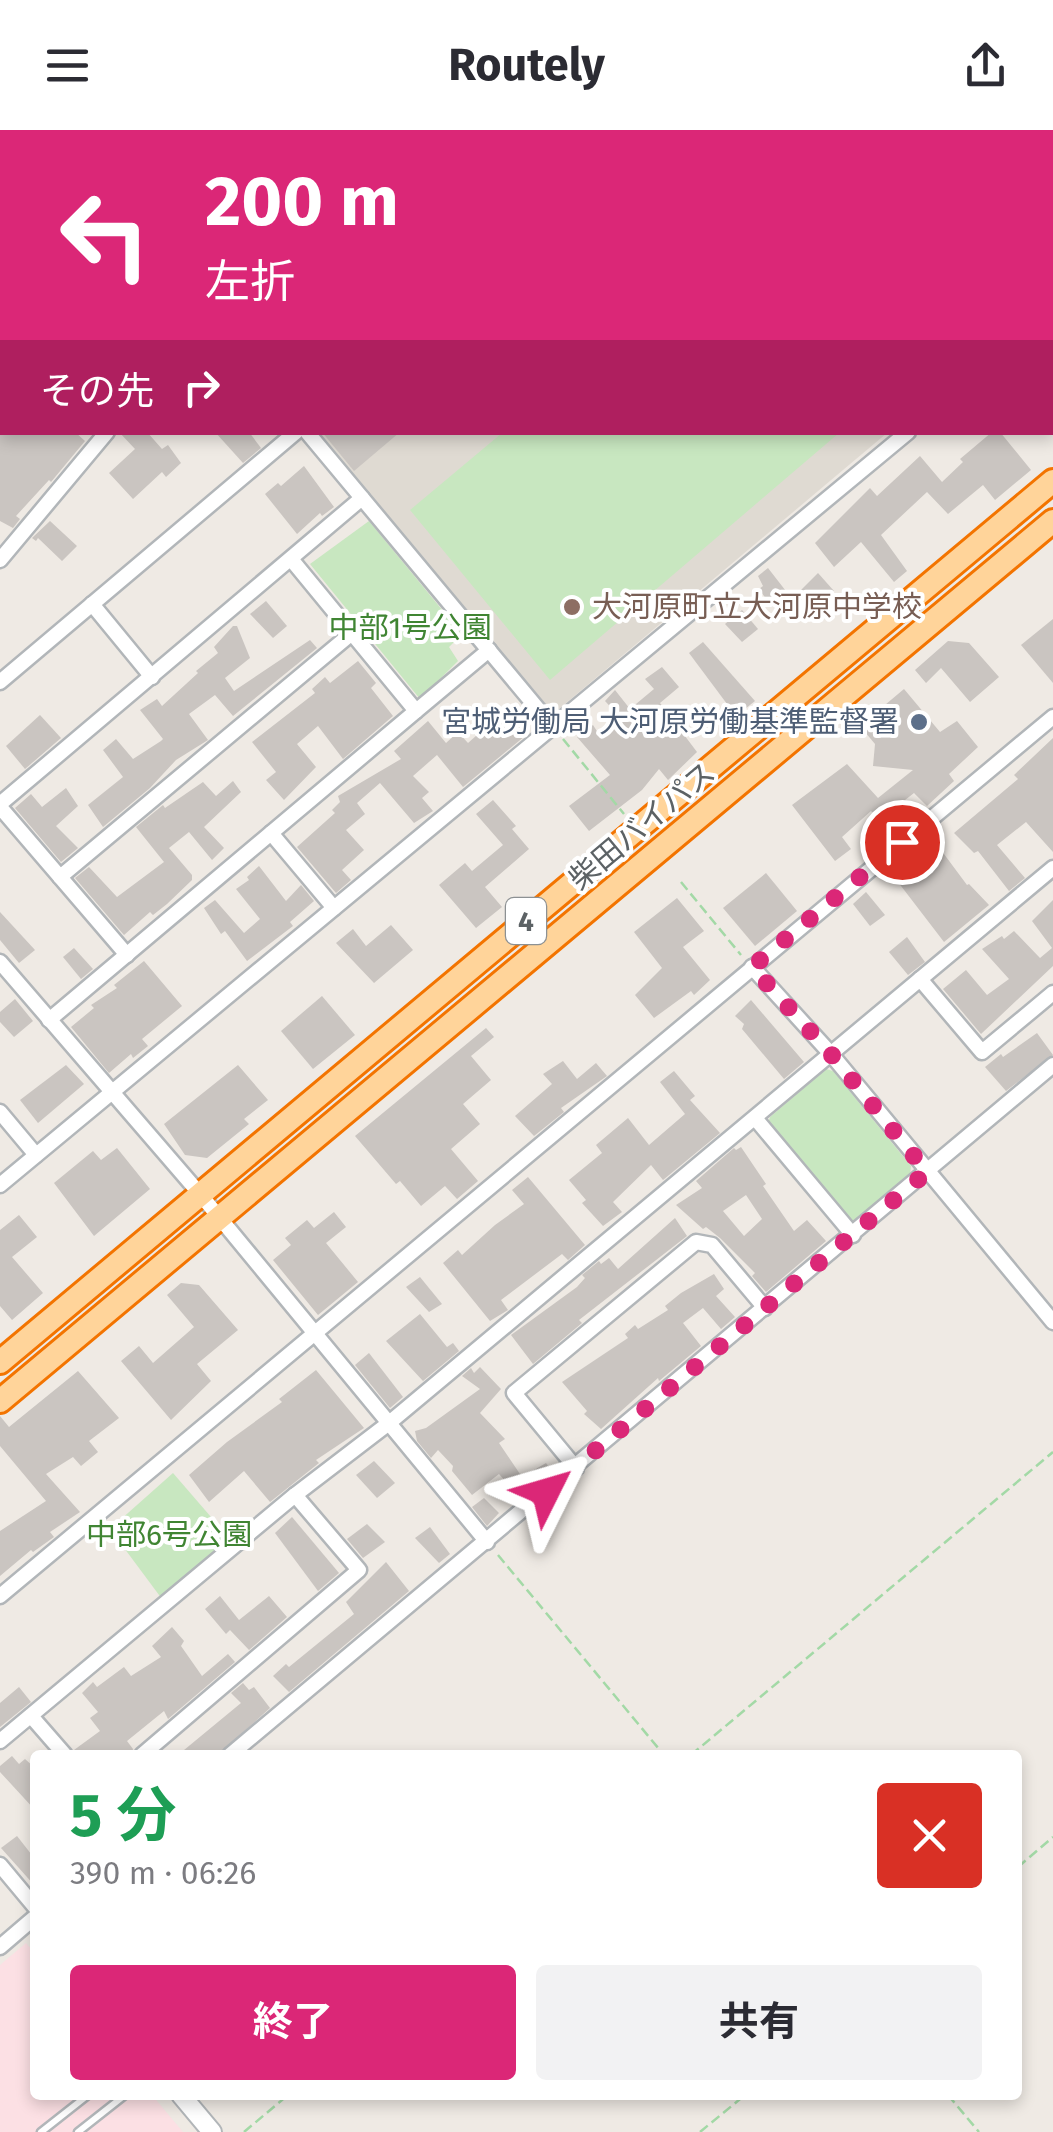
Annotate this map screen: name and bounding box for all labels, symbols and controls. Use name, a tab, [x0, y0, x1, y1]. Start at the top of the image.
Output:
icon: menu	[40, 38, 95, 93]
text: Routely	[448, 38, 605, 92]
icon: share	[958, 38, 1013, 93]
text: 200 m	[205, 160, 399, 244]
icon: left	[40, 170, 170, 300]
text: 左折	[205, 255, 295, 309]
icon: right	[174, 360, 229, 415]
text: その先	[40, 368, 154, 414]
place label: 大河原町立大河原中学校	[592, 589, 922, 625]
marker: 大河原町立大河原中学校	[561, 596, 583, 618]
park label: 中部1号公園	[329, 610, 492, 646]
place label: 宮城労働局 大河原労働基準監督署	[441, 704, 899, 740]
marker: 宮城労働局 大河原労働基準監督署	[908, 711, 930, 733]
street label: 柴田バイパス	[562, 755, 722, 897]
pin	[860, 800, 945, 885]
icon: arrive	[875, 815, 930, 870]
road number: 4	[506, 898, 546, 944]
position arrow	[494, 1440, 598, 1544]
park label: 中部6号公園	[86, 1517, 252, 1553]
text: 5 分	[70, 1780, 176, 1852]
button: close	[877, 1783, 982, 1888]
text: 390 m · 06:26	[70, 1854, 256, 1892]
button: 終了	[70, 1965, 516, 2080]
button: 共有	[536, 1965, 982, 2080]

